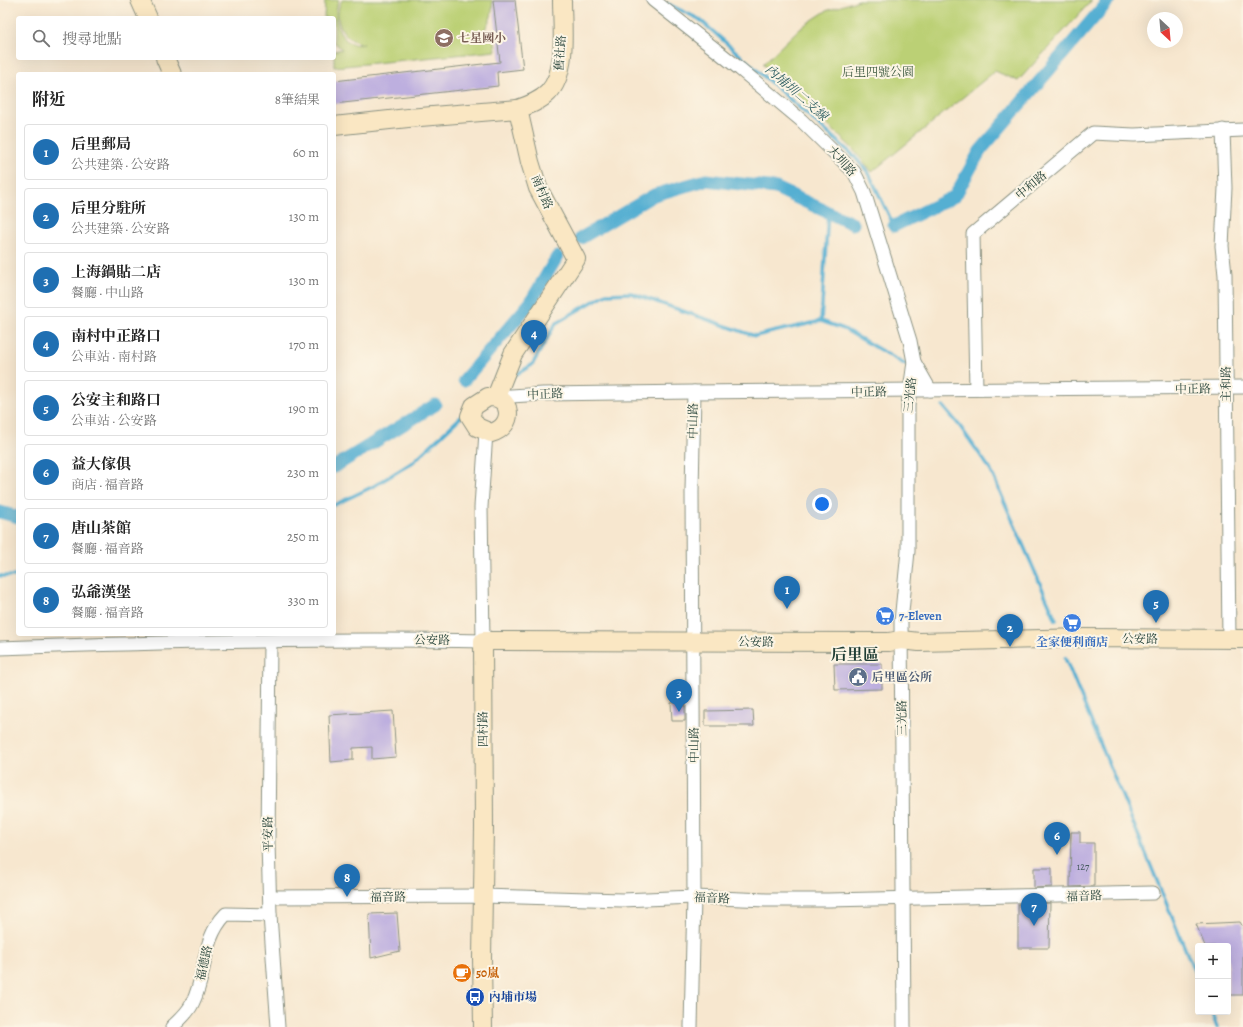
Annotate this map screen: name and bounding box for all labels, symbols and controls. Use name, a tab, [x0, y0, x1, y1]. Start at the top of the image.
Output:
north arrow	[1147, 12, 1183, 48]
search box	[16, 16, 336, 60]
icon: search	[30, 27, 52, 49]
school or university icon: 七星國小	[433, 27, 455, 49]
text: 搜尋地點	[62, 29, 122, 49]
place label: 七星國小	[458, 30, 506, 46]
street label: 舊社路	[551, 34, 569, 72]
water label: 內埔圳二支線	[762, 60, 833, 126]
park label: 后里四號公園	[842, 64, 914, 80]
text: 附近	[32, 88, 66, 111]
text: 8筆結果	[275, 91, 320, 108]
text: 后里郵局	[71, 134, 131, 154]
street label: 大圳路	[824, 142, 860, 180]
text: 1	[44, 144, 48, 161]
text: 60 m	[293, 144, 319, 161]
text: 公共建築 · 公安路	[71, 156, 170, 173]
street label: 中和路	[1012, 167, 1050, 203]
street label: 南村路	[528, 172, 556, 212]
text: 后里分駐所	[71, 198, 146, 218]
text: 2	[43, 208, 49, 225]
text: 130 m	[289, 208, 319, 225]
text: 公共建築 · 公安路	[71, 220, 170, 237]
text: 上海鍋貼二店	[71, 262, 161, 282]
text: 3	[43, 272, 49, 289]
text: 130 m	[289, 272, 319, 289]
text: 餐廳 · 中山路	[71, 284, 144, 301]
pin: 4	[521, 320, 547, 353]
text: 南村中正路口	[71, 326, 161, 346]
text: 4	[43, 336, 49, 353]
text: 170 m	[289, 336, 319, 353]
text: 公車站 · 南村路	[71, 348, 157, 365]
street label: 主和路	[1218, 366, 1234, 402]
street label: 三光路	[900, 376, 920, 414]
street label: 中正路	[1175, 381, 1211, 397]
street label: 中正路	[851, 384, 887, 400]
street label: 中正路	[527, 385, 563, 403]
text: 公安主和路口	[71, 390, 161, 410]
text: 5	[43, 400, 49, 417]
text: 190 m	[288, 400, 319, 417]
street label: 中山路	[685, 403, 701, 439]
text: 公車站 · 公安路	[71, 412, 157, 429]
text: 益大傢俱	[71, 454, 131, 474]
text: 6	[43, 464, 49, 481]
text: 230 m	[287, 464, 319, 481]
text: 商店 · 福音路	[71, 476, 144, 493]
your location	[812, 494, 832, 514]
text: 唐山茶館	[71, 518, 131, 538]
text: 7	[43, 528, 49, 545]
text: 250 m	[287, 528, 319, 545]
text: 餐廳 · 福音路	[71, 540, 144, 557]
pin: 1	[774, 576, 800, 609]
text: 弘爺漢堡	[71, 582, 131, 602]
pin: 5	[1143, 590, 1169, 623]
text: 8	[43, 592, 49, 609]
text: 330 m	[288, 592, 319, 609]
text: 餐廳 · 福音路	[71, 604, 144, 621]
supermarket icon: 7-Eleven	[874, 605, 896, 627]
place label: 7-Eleven	[899, 608, 942, 624]
supermarket icon: 全家便利商店	[1061, 612, 1083, 634]
pin: 2	[997, 614, 1023, 647]
street label: 公安路	[1122, 631, 1158, 647]
street label: 公安路	[414, 632, 450, 648]
street label: 公安路	[738, 634, 774, 650]
place label: 全家便利商店	[1036, 634, 1108, 650]
district label: 后里區	[831, 644, 879, 666]
public building icon: 后里區公所	[847, 666, 869, 688]
place label: 后里區公所	[872, 669, 932, 685]
pin: 3	[666, 679, 692, 712]
street label: 三光路	[894, 700, 910, 736]
street label: 四村路	[475, 711, 491, 747]
street label: 中山路	[686, 727, 702, 763]
street label: 平安路	[260, 816, 276, 852]
pin: 6	[1044, 822, 1070, 855]
house number: 127	[1077, 860, 1090, 873]
pin: 8	[334, 864, 360, 897]
street label: 福音路	[1066, 887, 1102, 905]
street label: 福音路	[370, 889, 406, 905]
street label: 福音路	[694, 889, 730, 907]
pin: 7	[1021, 893, 1047, 926]
map controls	[1195, 943, 1231, 1015]
button: +	[1195, 943, 1231, 979]
street label: 福德路	[192, 944, 216, 982]
cafe icon: 50嵐	[451, 962, 473, 984]
place label: 50嵐	[476, 965, 499, 981]
button: −	[1195, 979, 1231, 1015]
bus stop icon: 內埔市場	[464, 986, 486, 1008]
place label: 內埔市場	[489, 989, 537, 1005]

